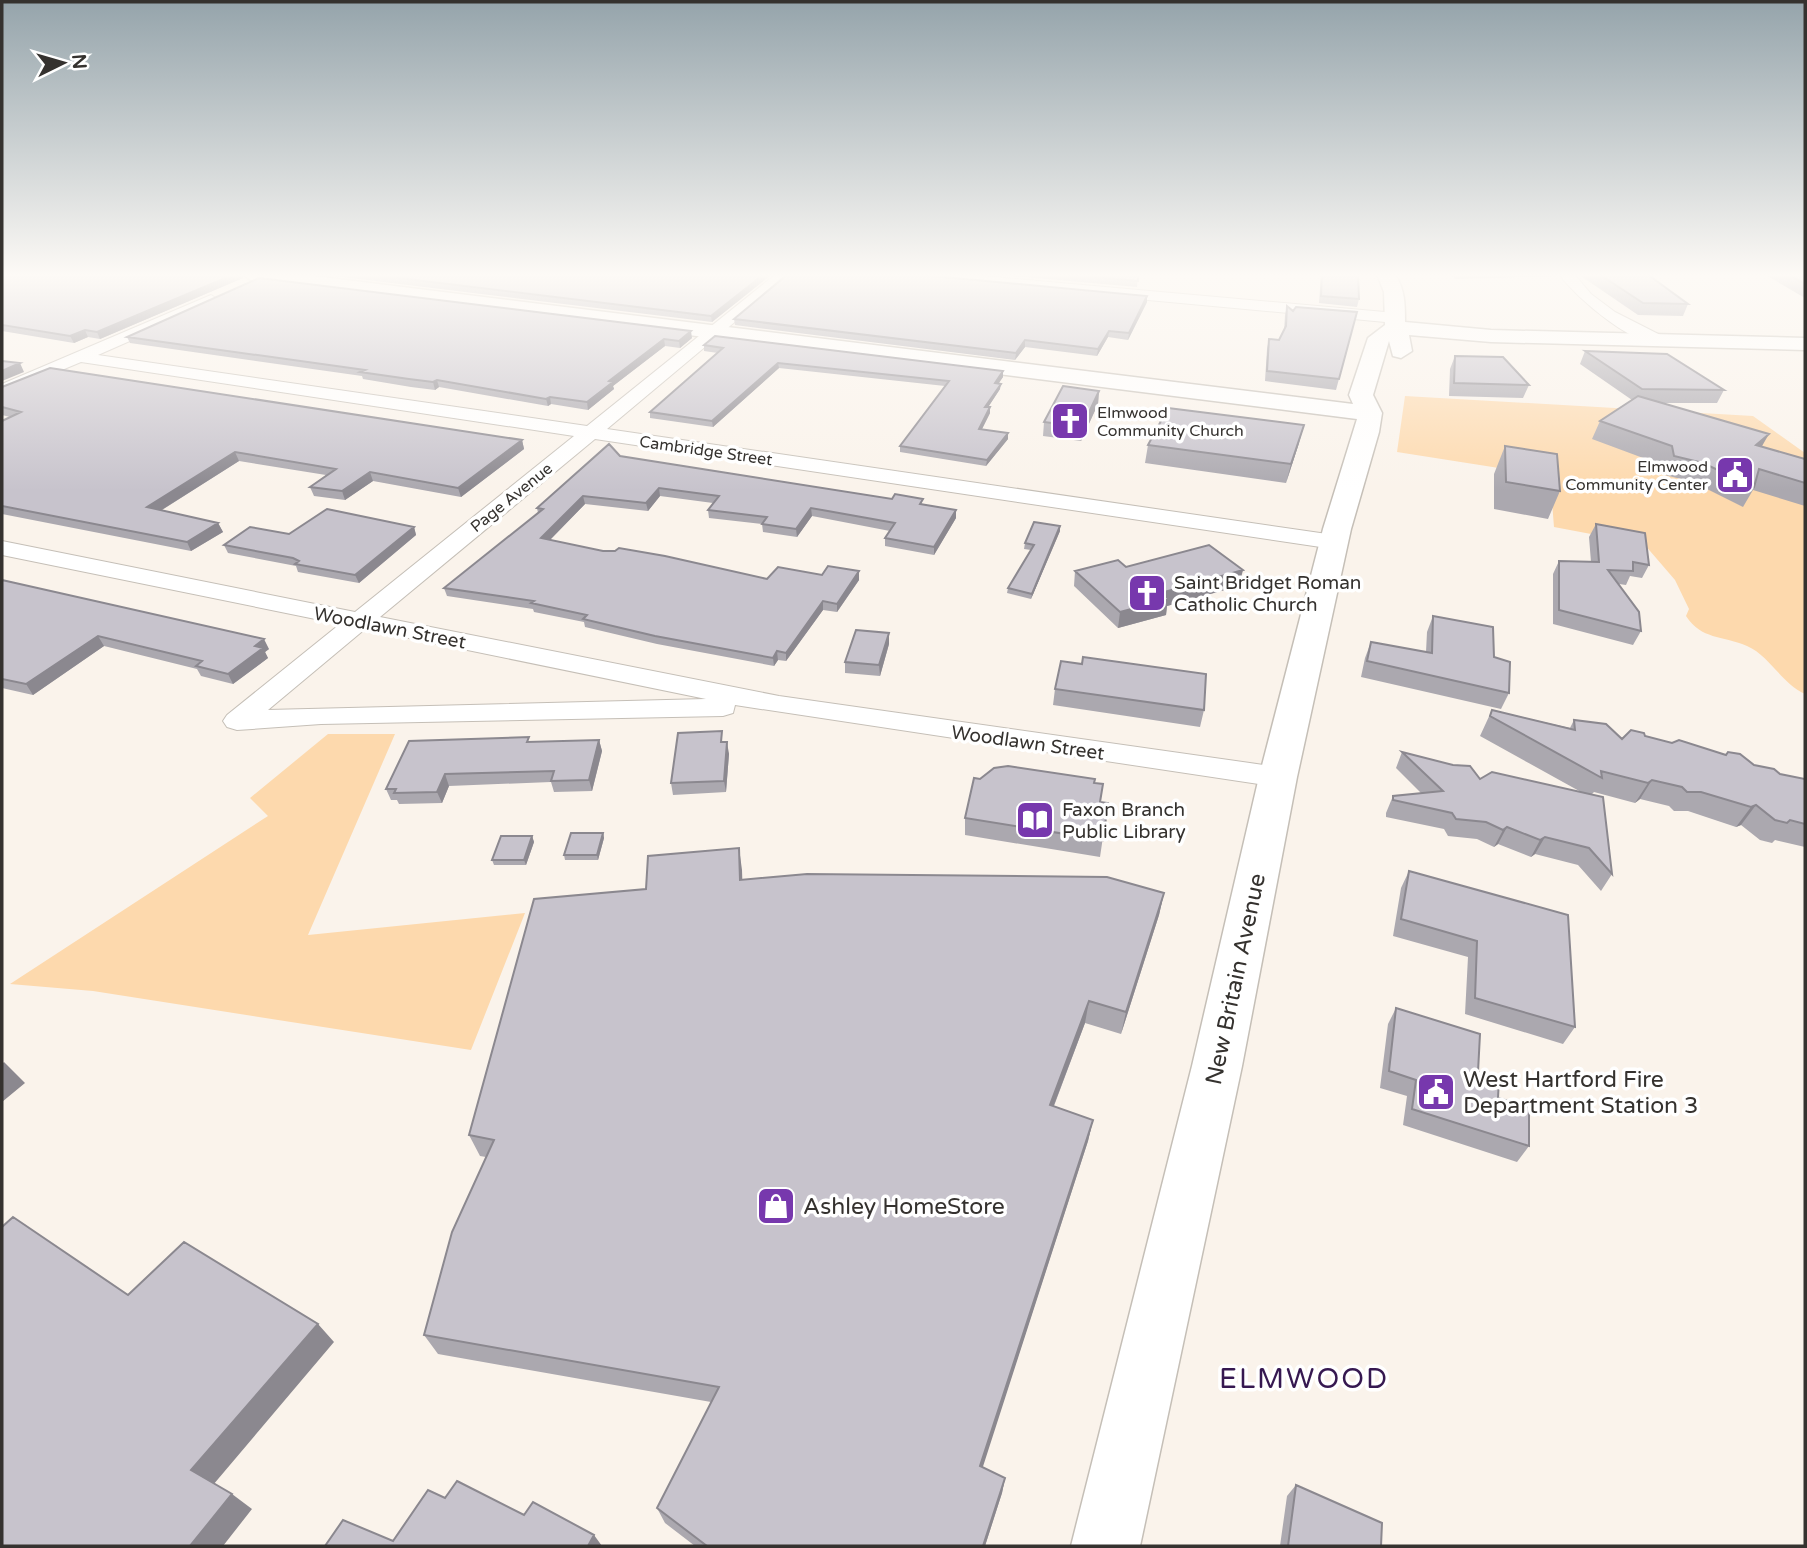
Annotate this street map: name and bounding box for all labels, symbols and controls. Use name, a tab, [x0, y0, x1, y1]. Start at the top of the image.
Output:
north arrow	[28, 28, 98, 98]
text: N	[67, 53, 91, 70]
church icon: Elmwood Community Church	[1049, 400, 1091, 442]
place label: Elmwood Community Church	[1097, 403, 1244, 441]
street label: Cambridge Street	[638, 432, 774, 470]
public building icon: Elmwood Community Center	[1714, 454, 1756, 496]
place label: Elmwood Community Center	[1565, 457, 1709, 495]
street label: Page Avenue	[467, 459, 557, 537]
church icon: Saint Bridget Roman Catholic Church	[1126, 572, 1168, 614]
place label: Saint Bridget Roman Catholic Church	[1174, 572, 1361, 616]
street label: Woodlawn Street	[312, 602, 468, 654]
street label: Woodlawn Street	[950, 721, 1106, 765]
library icon: Faxon Branch Public Library	[1014, 799, 1056, 841]
place label: Faxon Branch Public Library	[1062, 799, 1186, 843]
street label: New Britain Avenue	[1200, 871, 1272, 1087]
place label: West Hartford Fire Department Station 3	[1463, 1066, 1699, 1120]
public building icon: West Hartford Fire Department Station 3	[1415, 1071, 1457, 1113]
shop icon: Ashley HomeStore	[755, 1185, 797, 1227]
place label: Ashley HomeStore	[803, 1193, 1005, 1221]
district label: ELMWOOD	[1219, 1362, 1389, 1396]

